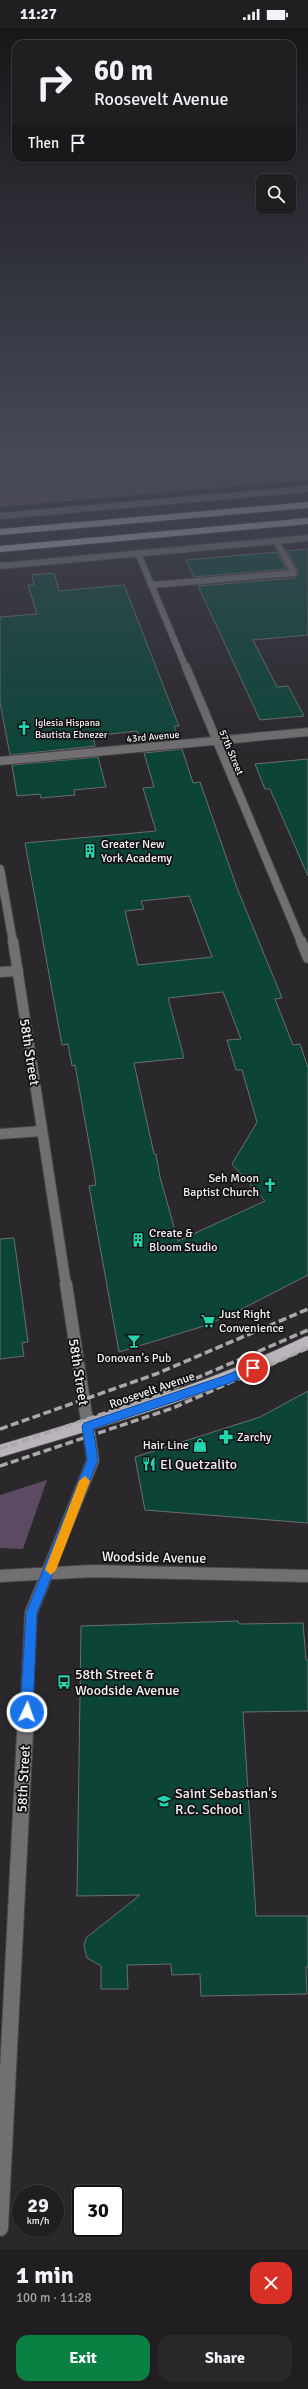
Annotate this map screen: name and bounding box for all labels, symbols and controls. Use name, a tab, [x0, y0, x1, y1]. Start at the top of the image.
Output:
text: 11:27	[20, 5, 57, 23]
text: 60 m	[94, 54, 153, 88]
icon: right	[28, 56, 80, 108]
text: Roosevelt Avenue	[94, 88, 228, 110]
icon: arrive	[67, 132, 89, 154]
text: Then	[28, 134, 59, 152]
map controls	[256, 174, 296, 214]
button: search	[256, 174, 296, 214]
place label: Iglesia Hispana Bautista Ebnezer	[35, 717, 108, 741]
church icon: Iglesia Hispana Bautista Ebnezer	[16, 720, 32, 736]
street label: 57th Street	[216, 728, 246, 777]
street label: 43rd Avenue	[126, 729, 180, 745]
place label: Greater New York Academy	[101, 837, 172, 866]
building icon: Greater New York Academy	[82, 843, 98, 859]
street label: 58th Street	[16, 1018, 43, 1087]
place label: Seh Moon Baptist Church	[183, 1171, 259, 1200]
church icon: Seh Moon Baptist Church	[262, 1177, 278, 1193]
place label: Create & Bloom Studio	[149, 1226, 218, 1255]
building icon: Create & Bloom Studio	[130, 1232, 146, 1248]
place label: Just Right Convenience	[219, 1307, 284, 1336]
supermarket icon: Just Right Convenience	[200, 1313, 216, 1329]
bar icon: Donovan's Pub	[126, 1333, 142, 1349]
street label: 58th Street	[65, 1338, 92, 1407]
place label: Donovan's Pub	[97, 1351, 171, 1366]
pin	[236, 1351, 270, 1385]
icon: arrive	[242, 1357, 264, 1379]
street label: Roosevelt Avenue	[107, 1369, 197, 1412]
pharmacy icon: Zarchy	[218, 1429, 234, 1445]
place label: Zarchy	[237, 1430, 272, 1445]
shop icon: Hair Line	[192, 1437, 208, 1453]
place label: Hair Line	[143, 1438, 189, 1453]
restaurant icon: El Quetzalito	[141, 1456, 157, 1472]
place label: El Quetzalito	[160, 1456, 237, 1473]
street label: Woodside Avenue	[102, 1548, 206, 1567]
place label: 58th Street & Woodside Avenue	[75, 1666, 180, 1699]
bus stop icon: 58th Street & Woodside Avenue	[56, 1674, 72, 1690]
position arrow	[6, 1691, 48, 1733]
street label: 58th Street	[13, 1745, 34, 1813]
place label: Saint Sebastian's R.C. School	[175, 1785, 277, 1818]
school or university icon: Saint Sebastian's R.C. School	[156, 1793, 172, 1809]
speed limit sign: 30	[72, 2185, 124, 2237]
text: 29	[27, 2193, 49, 2218]
text: km/h	[27, 2215, 49, 2227]
text: 1 min	[16, 2260, 74, 2290]
button: close	[250, 2262, 292, 2304]
text: 100 m · 11:28	[16, 2290, 92, 2306]
button: Exit	[16, 2335, 150, 2381]
button: Share	[158, 2335, 292, 2381]

